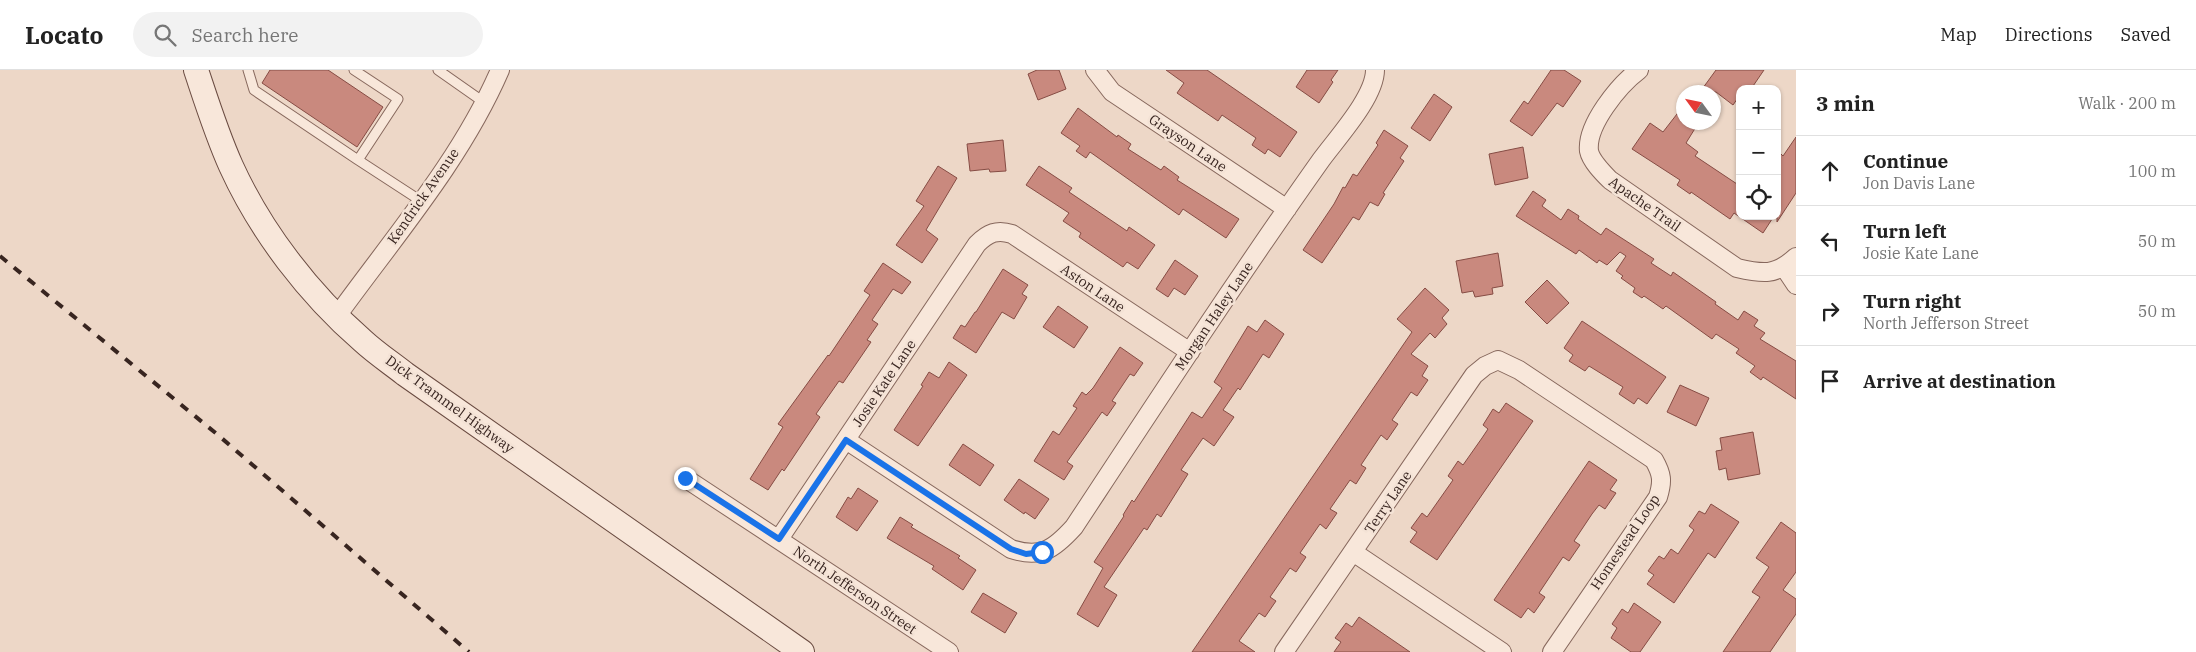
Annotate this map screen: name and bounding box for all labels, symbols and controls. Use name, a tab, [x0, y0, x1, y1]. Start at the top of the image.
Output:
search box	[133, 12, 483, 57]
text: Locato	[25, 19, 103, 51]
icon: search	[151, 21, 179, 49]
text: Search here	[191, 23, 299, 47]
text: Map	[1940, 23, 1977, 46]
text: Directions	[2005, 23, 2093, 46]
text: Saved	[2121, 23, 2171, 46]
north arrow	[1676, 85, 1721, 130]
map controls	[1736, 85, 1781, 220]
button: +	[1736, 85, 1781, 130]
text: 3 min	[1816, 89, 1875, 117]
text: Walk · 200 m	[2078, 93, 2176, 113]
street label: Grayson Lane	[1145, 110, 1231, 176]
button: −	[1736, 130, 1781, 175]
street label: Kendrick Avenue	[383, 145, 463, 247]
text: Continue	[1863, 149, 1948, 173]
icon: ahead	[1816, 157, 1844, 185]
text: 100 m	[2128, 161, 2176, 181]
street label: Apache Trail	[1605, 173, 1685, 235]
text: Jon Davis Lane	[1863, 173, 1975, 193]
button: locate	[1736, 175, 1781, 220]
text: Turn left	[1863, 219, 1946, 243]
icon: left	[1816, 227, 1844, 255]
text: 50 m	[2138, 231, 2176, 251]
text: Josie Kate Lane	[1863, 243, 1979, 263]
street label: Morgan Haley Lane	[1171, 258, 1257, 374]
street label: Aston Lane	[1057, 260, 1129, 316]
text: Turn right	[1863, 289, 1961, 313]
icon: right	[1816, 297, 1844, 325]
text: 50 m	[2138, 301, 2176, 321]
text: North Jefferson Street	[1863, 313, 2029, 333]
street label: Josie Kate Lane	[848, 336, 920, 430]
street label: Dick Trammel Highway	[382, 351, 518, 457]
icon: arrive	[1816, 367, 1844, 395]
text: Arrive at destination	[1863, 369, 2056, 393]
route end	[674, 467, 697, 490]
street label: Terry Lane	[1360, 467, 1416, 537]
street label: Homestead Loop	[1586, 491, 1664, 593]
route start	[1031, 541, 1054, 564]
street label: North Jefferson Street	[790, 542, 920, 638]

